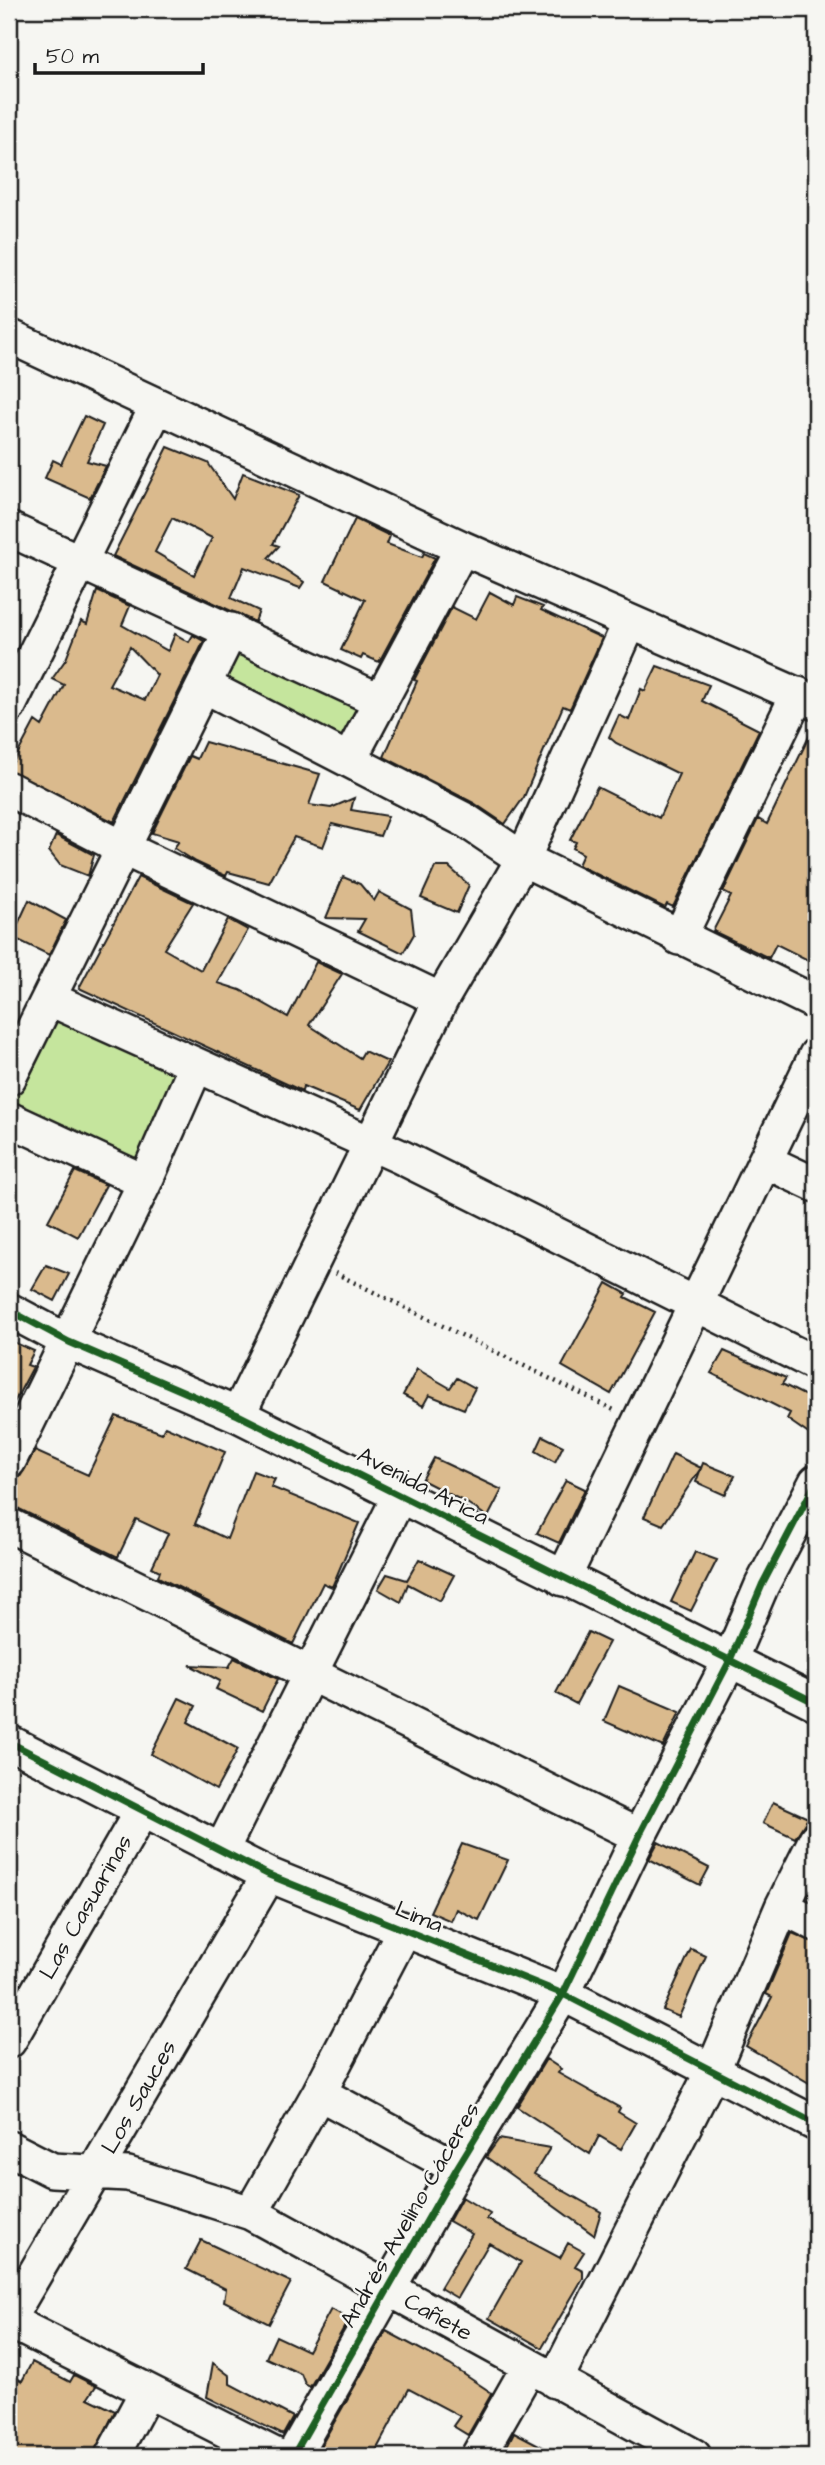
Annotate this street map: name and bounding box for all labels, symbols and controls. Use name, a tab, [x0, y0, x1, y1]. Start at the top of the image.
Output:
scale bar	[35, 32, 203, 76]
text: 50 m	[46, 42, 100, 71]
street label: Avenida Arica	[352, 1439, 495, 1533]
street label: Las Casuarinas	[32, 1829, 140, 1985]
street label: Lima	[390, 1893, 448, 1941]
street label: Los Sauces	[94, 2034, 184, 2160]
street label: Andrés Avelino Cáceres	[332, 2096, 488, 2334]
street label: Cañete	[398, 2285, 478, 2349]

